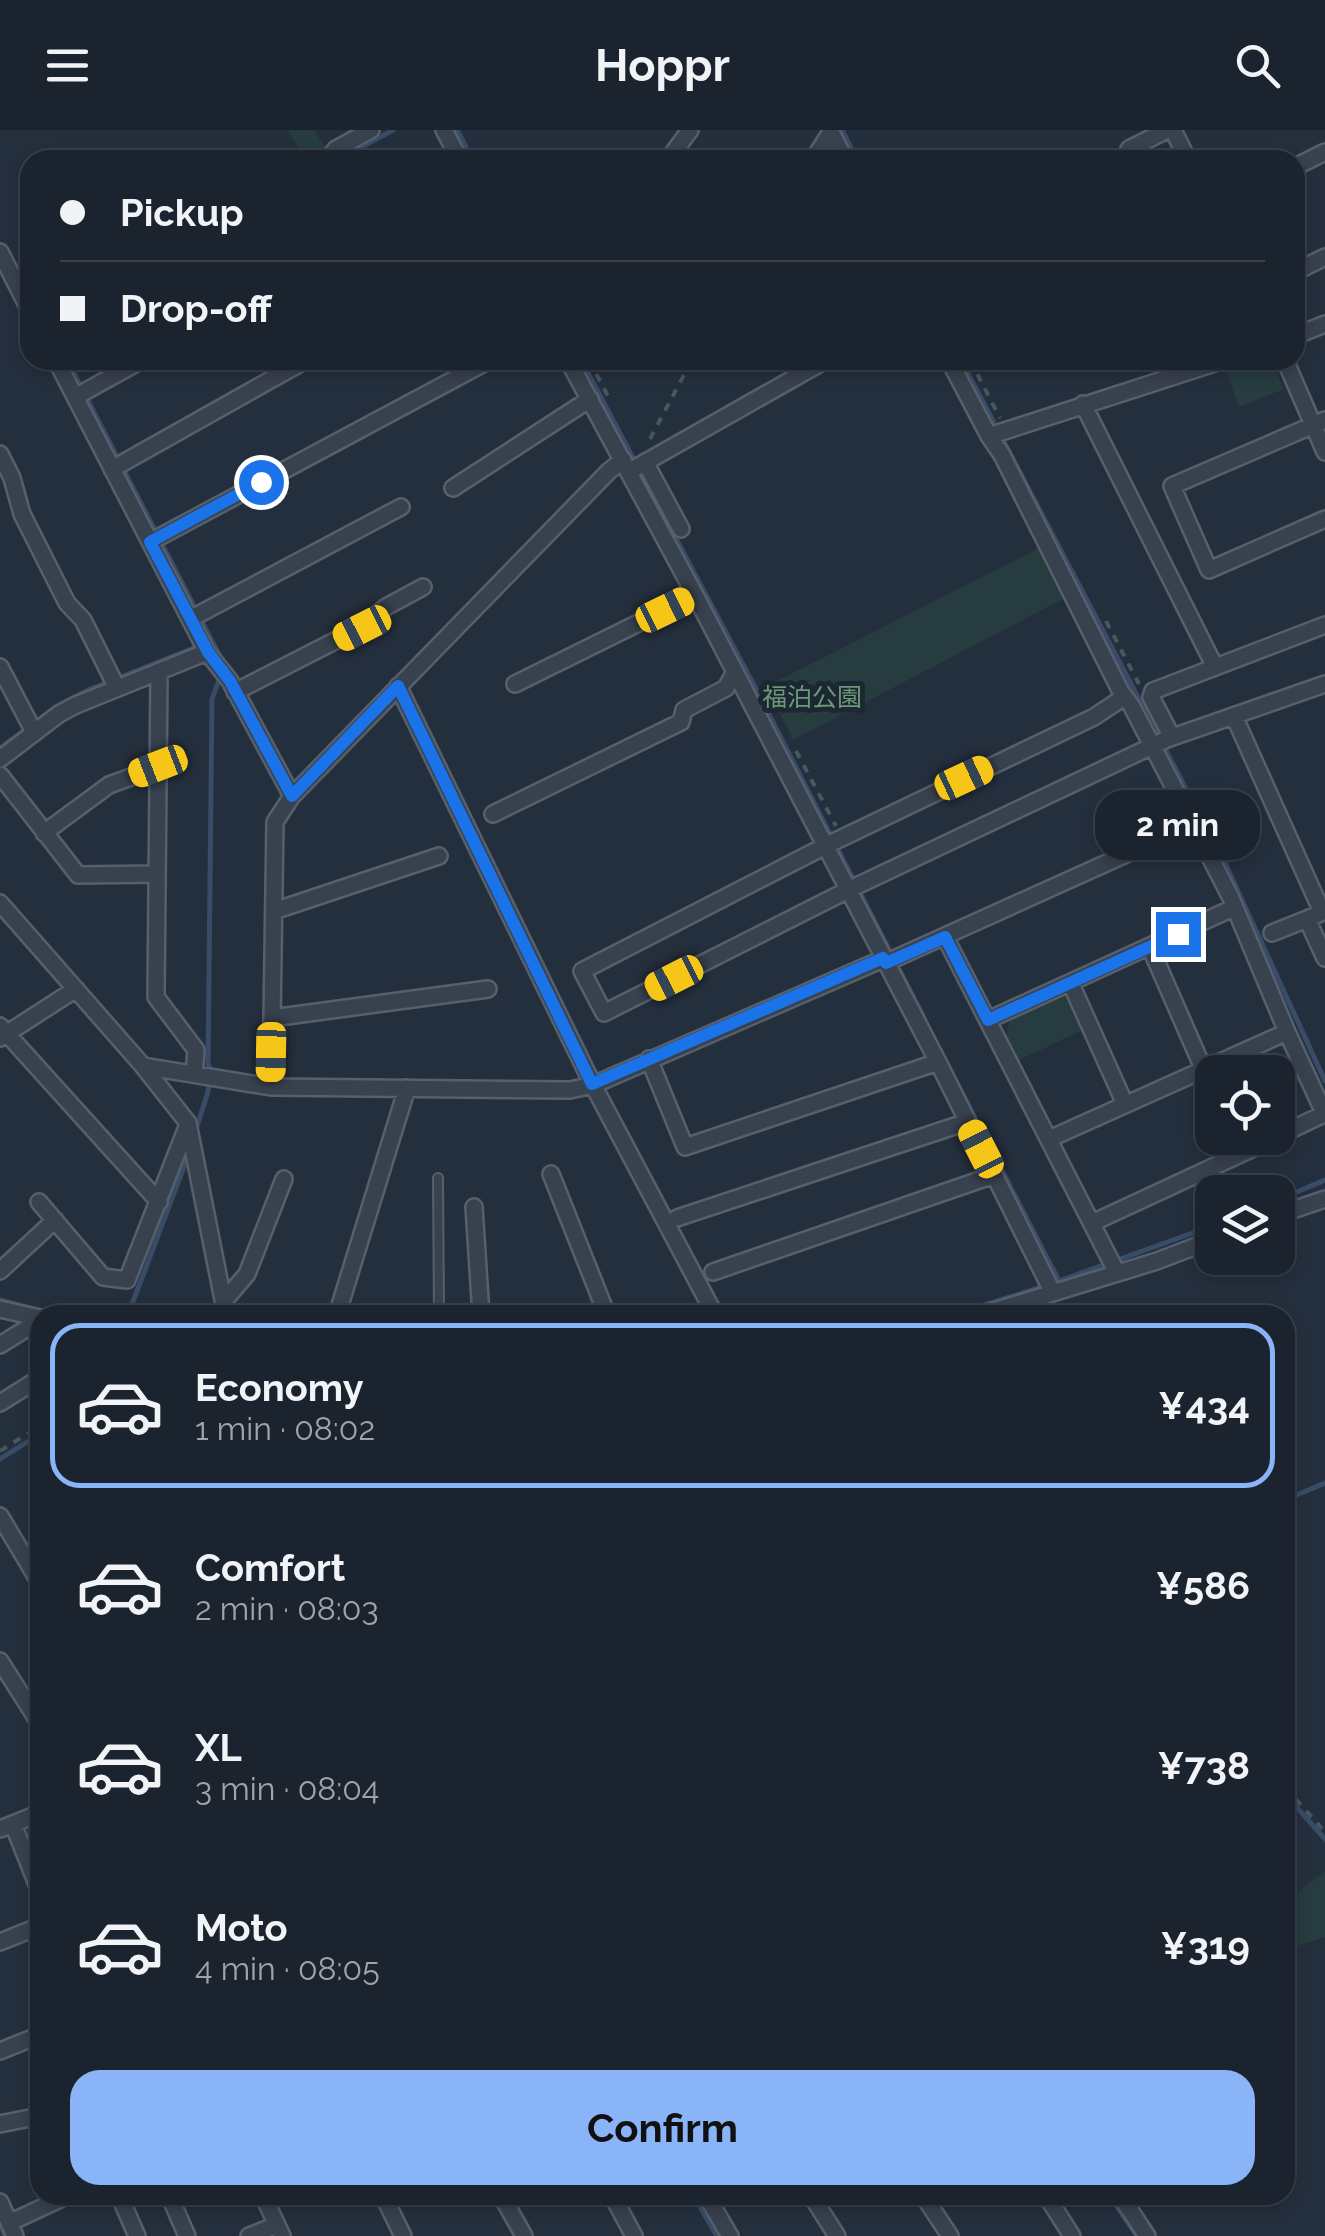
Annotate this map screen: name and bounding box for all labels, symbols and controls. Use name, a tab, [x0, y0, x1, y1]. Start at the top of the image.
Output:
icon: menu	[40, 38, 95, 93]
icon: search	[1230, 38, 1285, 93]
text: Hoppr	[595, 39, 730, 92]
text: Pickup	[120, 190, 244, 235]
text: Drop-off	[120, 286, 272, 331]
route start	[239, 460, 284, 505]
car	[631, 583, 699, 637]
car	[328, 601, 396, 655]
park label: 福泊公園	[762, 682, 862, 712]
car	[125, 741, 191, 791]
car	[930, 752, 998, 804]
callout: 2 min	[1096, 789, 1260, 859]
text: 2 min	[1136, 806, 1219, 843]
route end	[1156, 912, 1201, 957]
car	[640, 951, 708, 1005]
car	[255, 1022, 287, 1082]
map controls	[1195, 1055, 1295, 1275]
button: locate	[1195, 1055, 1295, 1155]
car	[954, 1115, 1008, 1183]
button: layers	[1195, 1175, 1295, 1275]
icon: car	[75, 1361, 165, 1451]
text: Economy	[195, 1365, 364, 1410]
text: ¥434	[1158, 1383, 1250, 1428]
text: 1 min · 08:02	[195, 1410, 375, 1447]
icon: car	[75, 1541, 165, 1631]
text: Comfort	[195, 1545, 345, 1590]
text: ¥586	[1156, 1563, 1250, 1608]
text: 2 min · 08:03	[195, 1590, 379, 1627]
icon: car	[75, 1721, 165, 1811]
text: XL	[195, 1725, 242, 1770]
text: ¥738	[1157, 1743, 1250, 1788]
text: 3 min · 08:04	[195, 1770, 379, 1807]
icon: car	[75, 1901, 165, 1991]
text: Moto	[195, 1905, 288, 1950]
text: ¥319	[1161, 1923, 1250, 1968]
text: 4 min · 08:05	[195, 1950, 380, 1987]
button: Confirm	[70, 2070, 1255, 2185]

